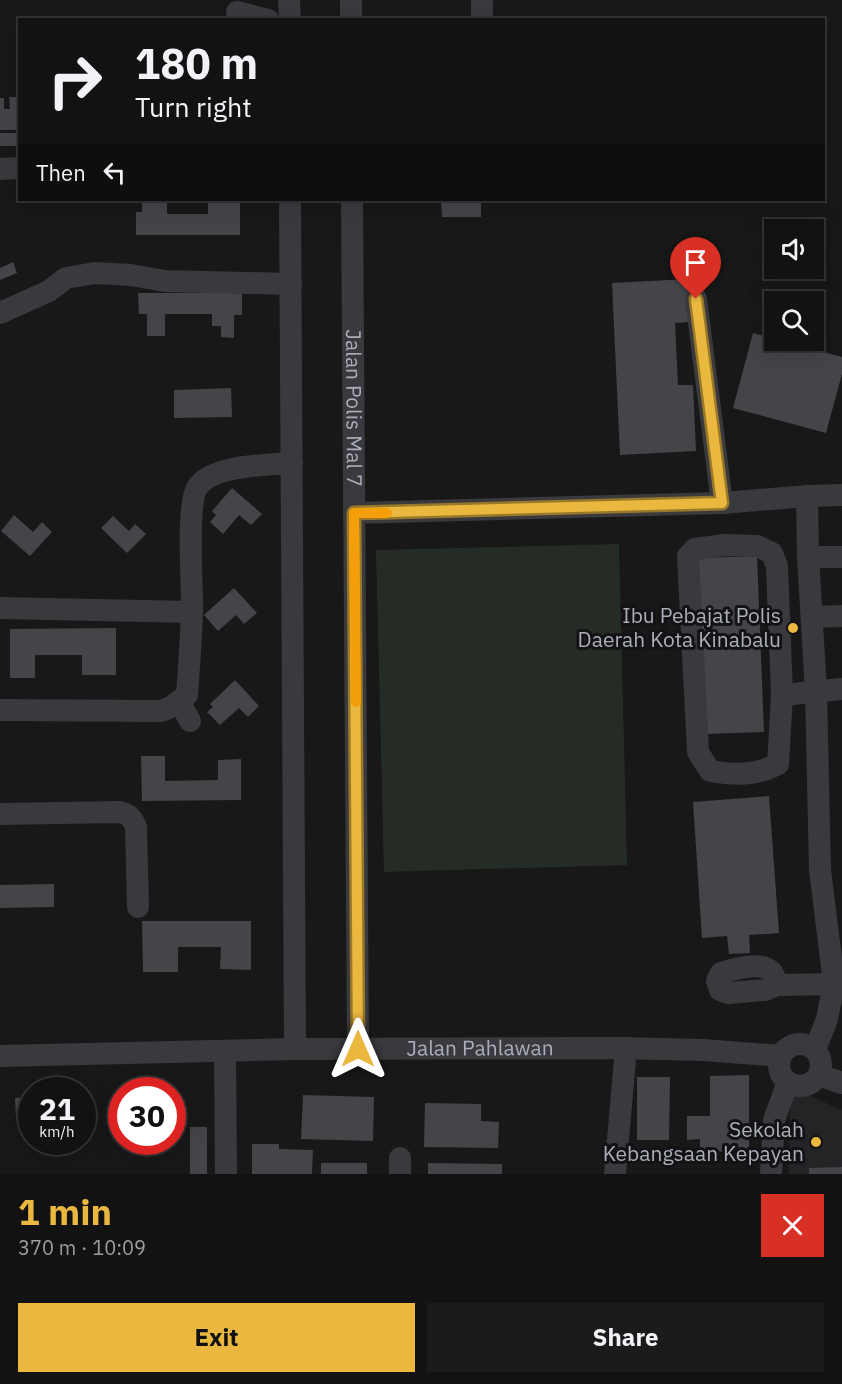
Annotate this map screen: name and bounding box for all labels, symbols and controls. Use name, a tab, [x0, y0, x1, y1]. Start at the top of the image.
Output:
text: 180 m	[135, 36, 258, 91]
icon: right	[36, 42, 114, 120]
text: Turn right	[135, 89, 252, 124]
icon: left	[98, 156, 131, 189]
text: Then	[36, 158, 86, 187]
map controls	[764, 219, 824, 351]
button: sound	[764, 219, 824, 279]
pin	[670, 237, 721, 299]
icon: arrive	[679, 246, 712, 279]
button: search	[764, 291, 824, 351]
street label: Jalan Polis Mal 7	[340, 329, 369, 487]
place label: Ibu Pebajat Polis Daerah Kota Kinabalu	[578, 601, 781, 653]
marker: Ibu Pebajat Polis Daerah Kota Kinabalu	[786, 621, 800, 635]
position arrow	[326, 1017, 390, 1081]
street label: Jalan Pahlawan	[406, 1033, 554, 1062]
speed limit sign: 30	[108, 1077, 186, 1155]
text: 21	[39, 1089, 75, 1128]
place label: Sekolah Kebangsaan Kepayan	[603, 1115, 804, 1167]
text: km/h	[39, 1122, 75, 1141]
marker: Sekolah Kebangsaan Kepayan	[809, 1135, 823, 1149]
text: 1 min	[18, 1188, 112, 1235]
button: close	[761, 1194, 824, 1257]
text: 370 m · 10:09	[18, 1234, 146, 1261]
button: Exit	[18, 1303, 415, 1372]
button: Share	[427, 1303, 824, 1372]

